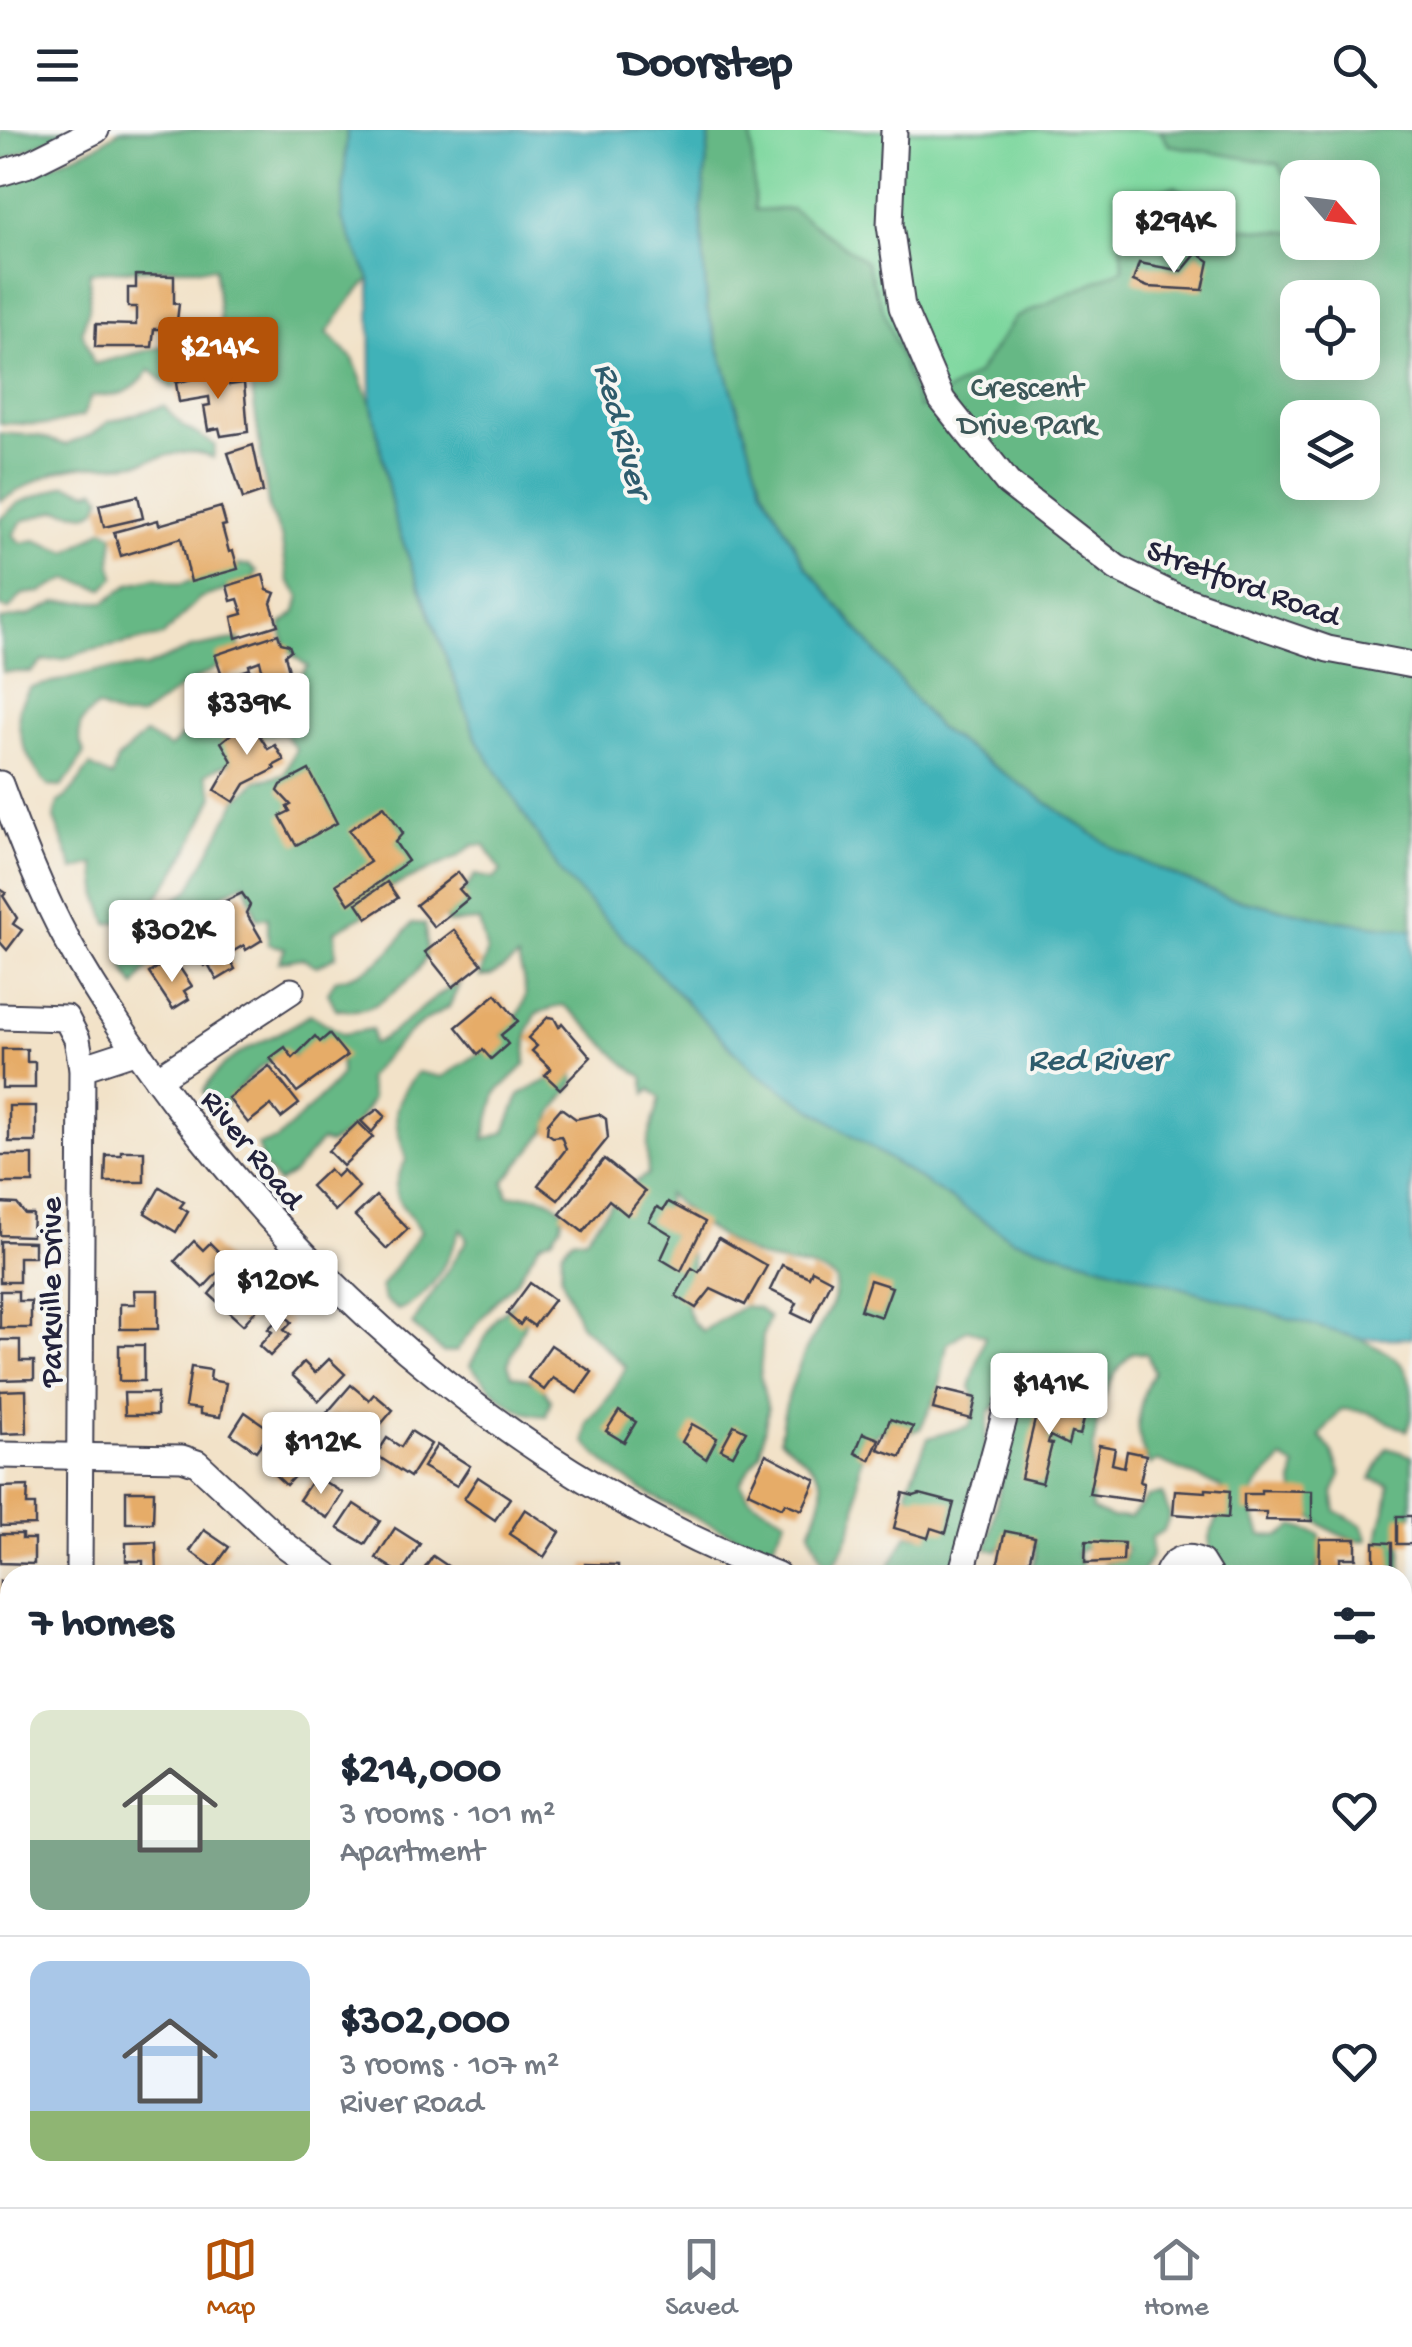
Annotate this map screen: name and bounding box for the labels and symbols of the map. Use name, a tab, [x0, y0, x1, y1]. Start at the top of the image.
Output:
north arrow	[1280, 160, 1380, 260]
pin: $294K	[1104, 191, 1244, 276]
pin: $214K	[148, 317, 288, 402]
water label: Red River	[582, 359, 659, 508]
park label: Crescent Drive Park	[956, 371, 1099, 446]
street label: Stretford Road	[1141, 533, 1346, 639]
pin: $339K	[177, 673, 317, 758]
pin: $302K	[102, 900, 242, 985]
water label: Red River	[1027, 1042, 1171, 1083]
street label: River Road	[190, 1084, 311, 1220]
street label: Parkville Drive	[35, 1197, 73, 1388]
pin: $120K	[206, 1250, 346, 1335]
pin: $141K	[979, 1353, 1119, 1438]
pin: $112K	[251, 1412, 391, 1497]

